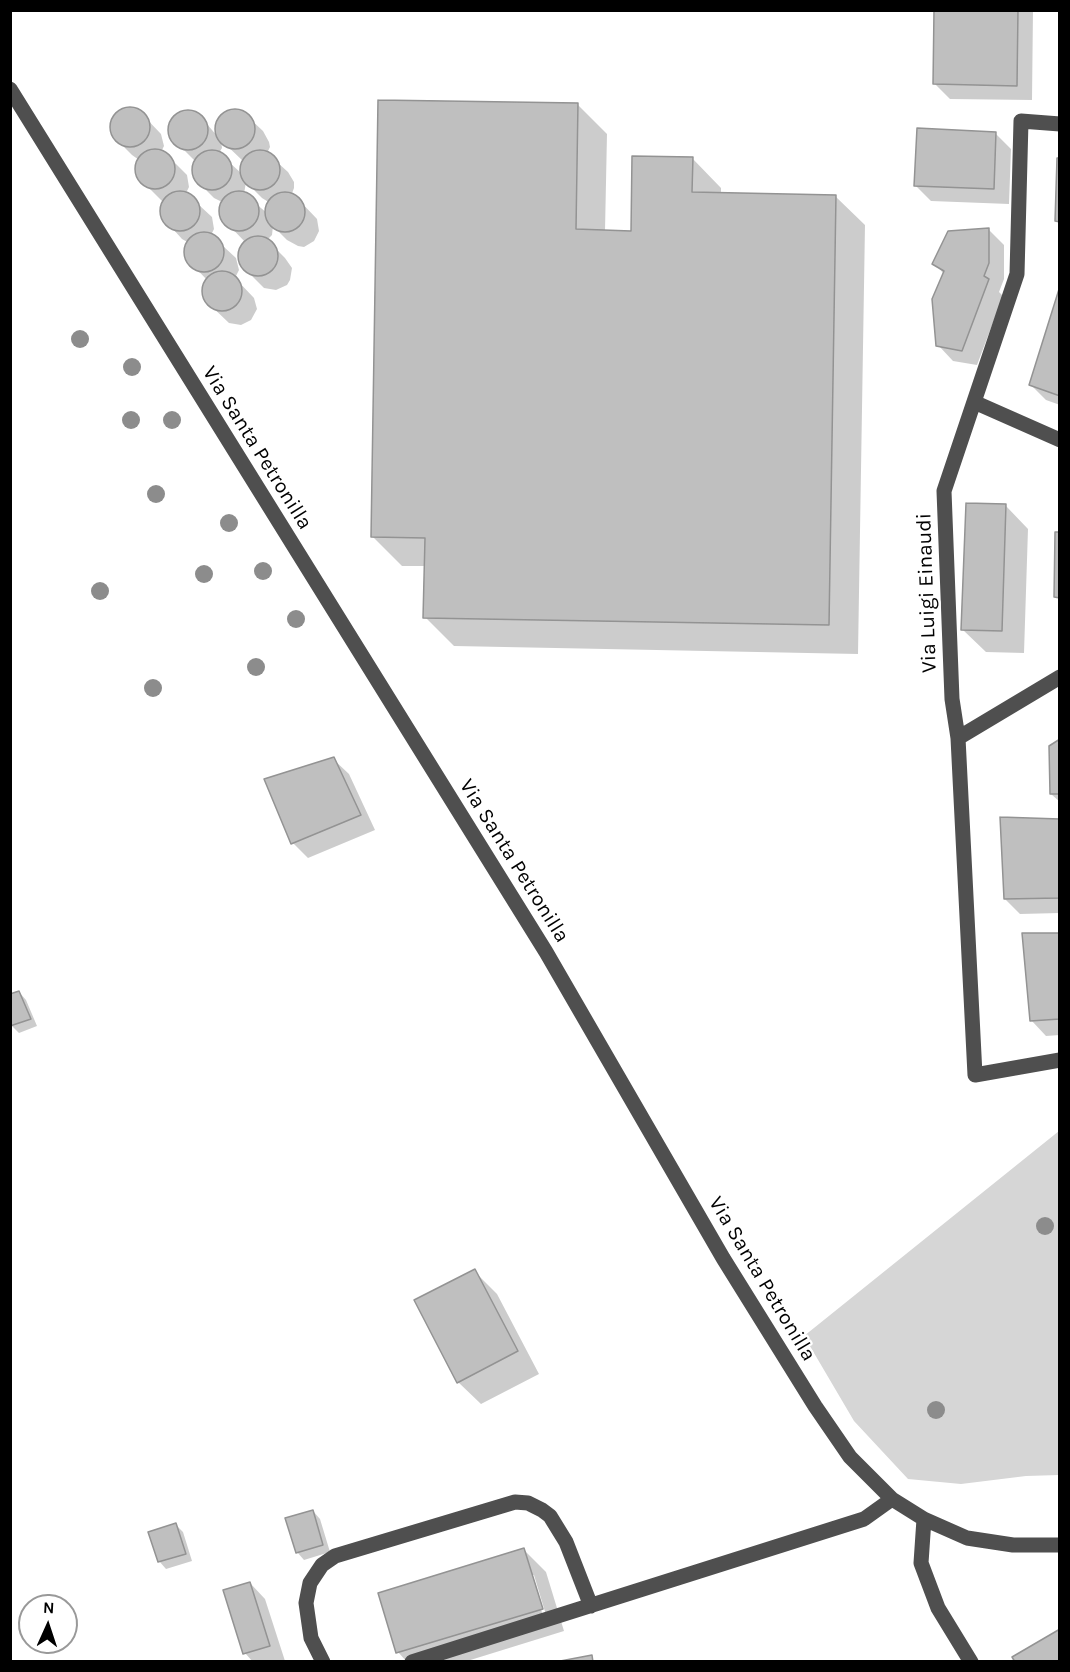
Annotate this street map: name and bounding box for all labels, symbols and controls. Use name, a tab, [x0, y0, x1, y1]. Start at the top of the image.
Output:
street label: Via Santa Petronilla	[197, 362, 317, 534]
street label: Via Luigi Einaudi	[912, 512, 942, 674]
street label: Via Santa Petronilla	[454, 775, 574, 947]
street label: Via Santa Petronilla	[703, 1192, 821, 1366]
north arrow	[18, 1594, 78, 1654]
text: N	[43, 1598, 55, 1617]

